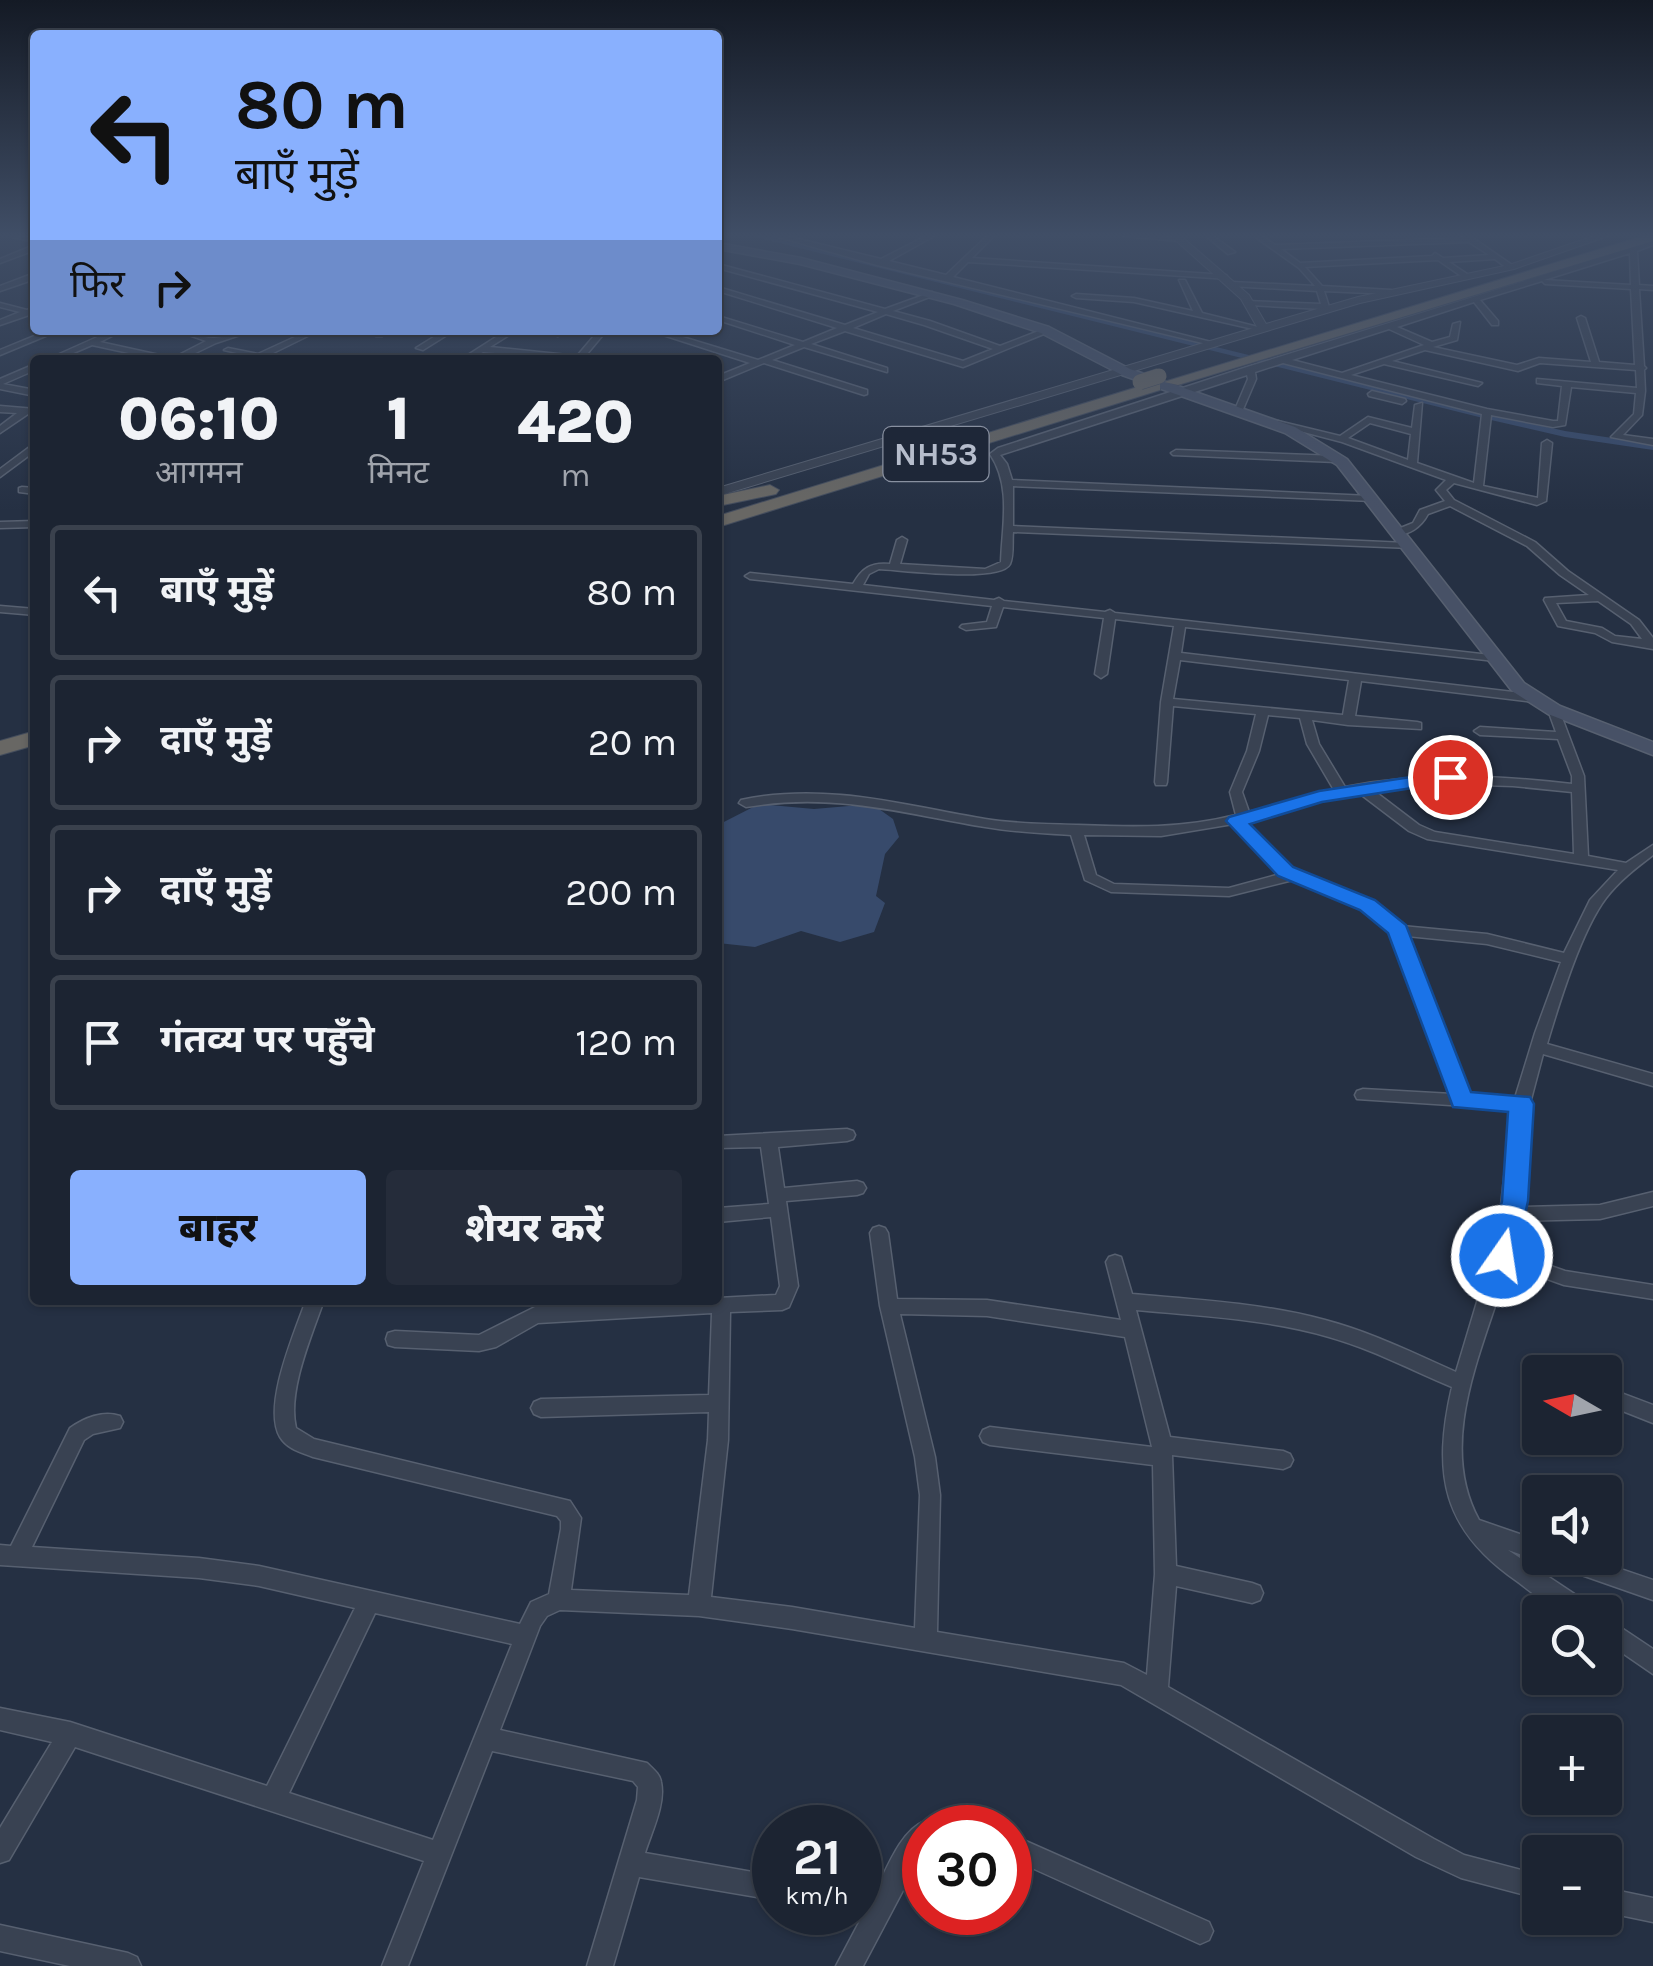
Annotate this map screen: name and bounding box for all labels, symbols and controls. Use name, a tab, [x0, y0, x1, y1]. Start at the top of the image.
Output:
text: 80 m	[235, 64, 409, 146]
icon: left	[70, 70, 200, 200]
text: बाएँ मुड़ें	[235, 148, 359, 200]
icon: right	[145, 260, 200, 315]
text: फिर	[70, 262, 125, 307]
text: 06:10	[118, 384, 279, 454]
text: 1	[387, 384, 410, 454]
text: 420	[517, 387, 634, 457]
road number: NH53	[884, 427, 988, 481]
text: आगमन	[155, 454, 243, 491]
text: मिनट	[368, 454, 429, 491]
text: m	[561, 457, 590, 494]
icon: left	[75, 565, 130, 620]
text: बाएँ मुड़ें	[160, 567, 274, 612]
text: 80 m	[587, 570, 677, 615]
icon: right	[75, 715, 130, 770]
text: दाएँ मुड़ें	[160, 717, 272, 762]
text: 20 m	[588, 720, 677, 765]
pin	[1408, 735, 1493, 820]
icon: arrive	[1423, 750, 1478, 805]
icon: right	[75, 865, 130, 920]
text: दाएँ मुड़ें	[160, 867, 272, 912]
text: 200 m	[565, 870, 677, 915]
icon: arrive	[75, 1015, 130, 1070]
text: गंतव्य पर पहुँचे	[160, 1017, 375, 1062]
text: 120 m	[575, 1020, 677, 1065]
button: बाहर	[70, 1170, 366, 1285]
button: शेयर करें	[386, 1170, 682, 1285]
position arrow	[1450, 1204, 1554, 1308]
north arrow	[1522, 1355, 1622, 1455]
map controls	[1522, 1355, 1622, 1935]
button: sound	[1522, 1475, 1622, 1575]
button: search	[1522, 1595, 1622, 1695]
button: +	[1522, 1715, 1622, 1815]
speed limit sign: 30	[902, 1805, 1032, 1935]
text: 21	[793, 1828, 841, 1887]
button: −	[1522, 1835, 1622, 1935]
text: km/h	[785, 1881, 849, 1910]

